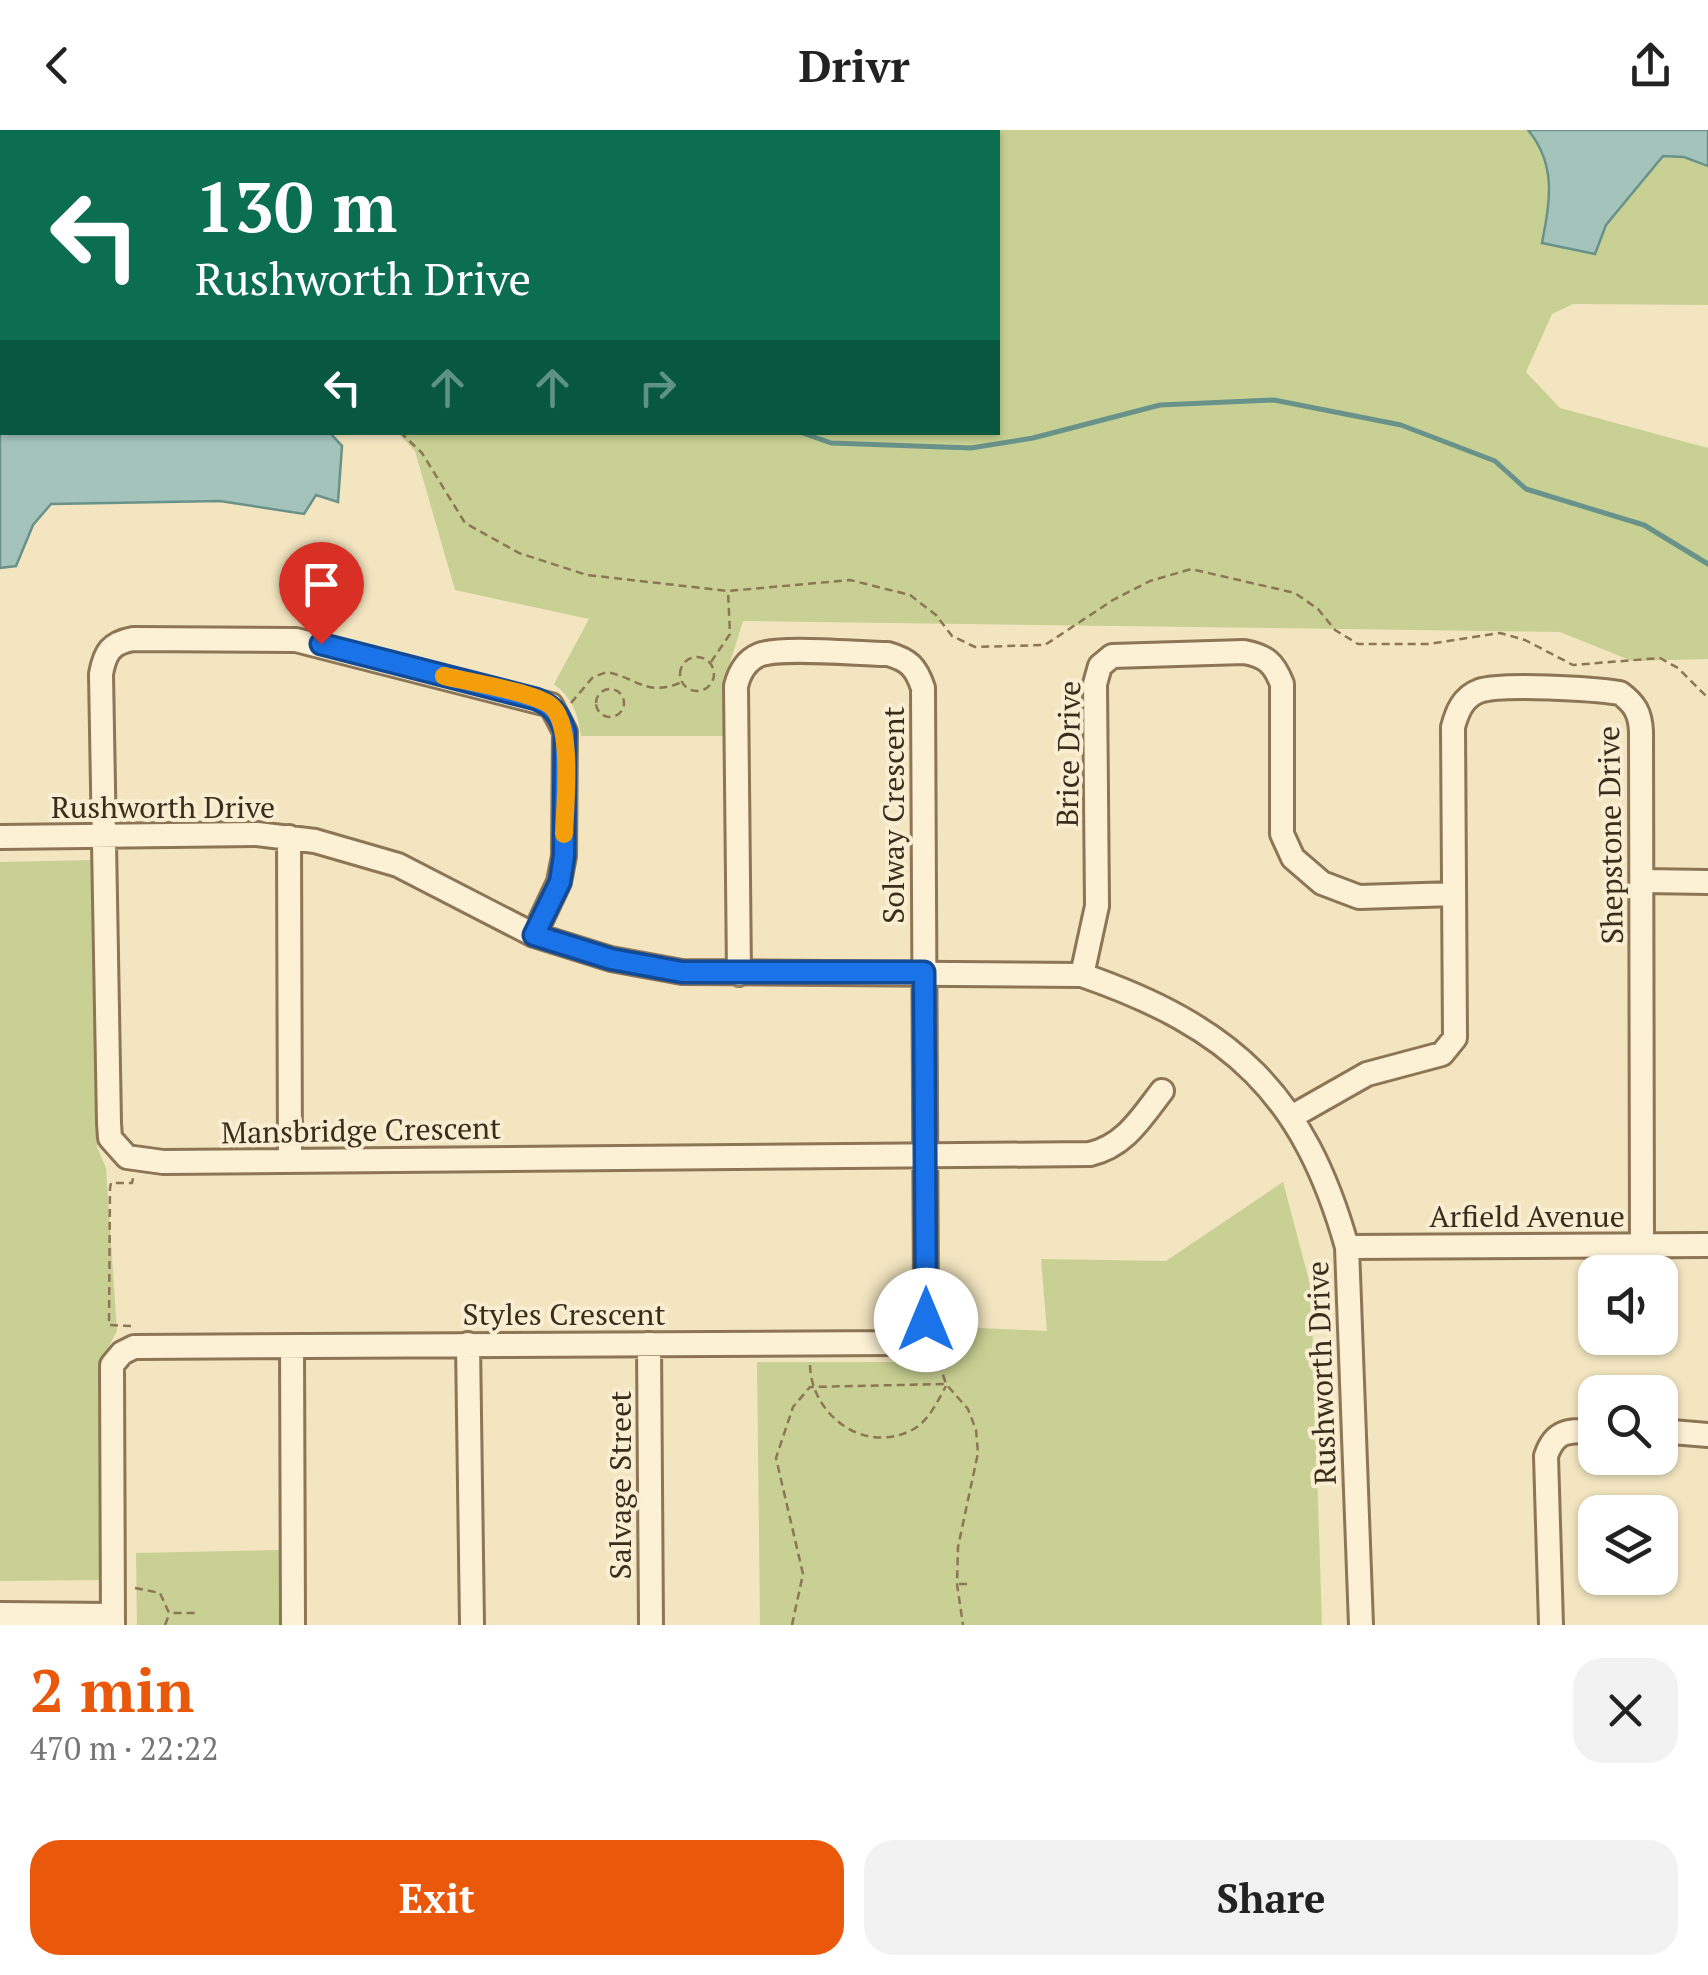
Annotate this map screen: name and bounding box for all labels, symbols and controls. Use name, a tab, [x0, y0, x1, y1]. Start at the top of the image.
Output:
text: Drivr	[798, 35, 910, 95]
icon: back	[30, 38, 85, 93]
icon: share	[1623, 38, 1678, 93]
text: 130 m	[195, 159, 397, 252]
icon: left	[30, 170, 160, 300]
text: Rushworth Drive	[195, 248, 531, 308]
icon: left	[315, 360, 370, 415]
icon: ahead	[420, 360, 475, 415]
icon: ahead	[525, 360, 580, 415]
icon: right	[630, 360, 685, 415]
pin	[279, 542, 364, 645]
icon: arrive	[294, 557, 349, 612]
street label: Brice Drive	[1047, 680, 1089, 828]
street label: Solway Crescent	[873, 706, 913, 924]
street label: Shepstone Drive	[1588, 726, 1632, 944]
street label: Rushworth Drive	[51, 787, 275, 827]
street label: Mansbridge Crescent	[221, 1108, 501, 1152]
street label: Arfield Avenue	[1429, 1196, 1625, 1236]
map controls	[1578, 1255, 1678, 1595]
button: sound	[1578, 1255, 1678, 1355]
street label: Rushworth Drive	[1297, 1260, 1345, 1486]
position arrow	[874, 1268, 978, 1372]
street label: Styles Crescent	[462, 1294, 666, 1334]
button: search	[1578, 1375, 1678, 1475]
street label: Salvage Street	[600, 1391, 640, 1579]
button: layers	[1578, 1495, 1678, 1595]
text: 2 min	[30, 1650, 194, 1729]
button: close	[1573, 1658, 1678, 1763]
text: 470 m · 22:22	[30, 1727, 218, 1769]
button: Exit	[30, 1840, 844, 1955]
button: Share	[864, 1840, 1678, 1955]

